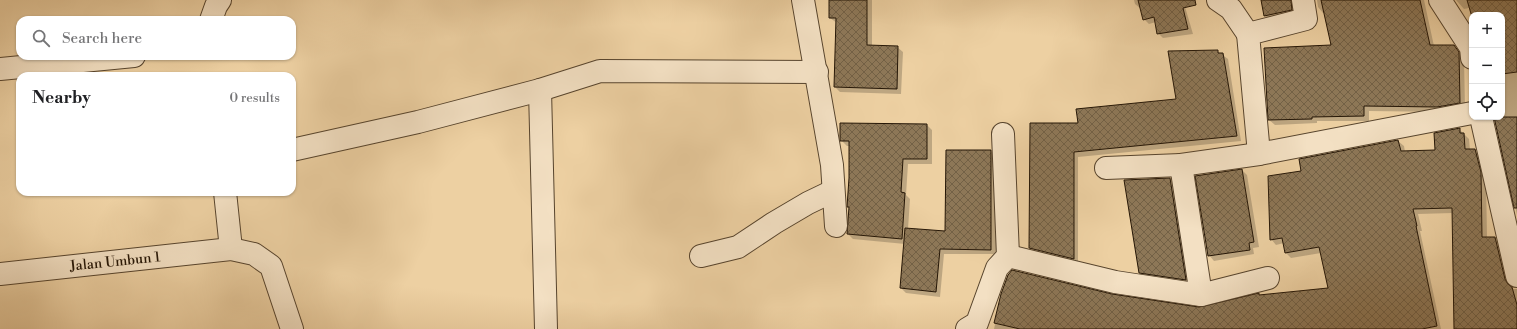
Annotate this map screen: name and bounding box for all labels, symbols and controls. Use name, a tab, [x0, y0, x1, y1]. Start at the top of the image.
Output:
map controls	[1469, 12, 1505, 120]
button: +	[1469, 12, 1505, 48]
search box	[16, 16, 296, 60]
icon: search	[30, 27, 52, 49]
text: Search here	[62, 29, 142, 48]
button: −	[1469, 48, 1505, 84]
button: locate	[1469, 84, 1505, 120]
text: Nearby	[32, 87, 91, 109]
text: 0 results	[229, 90, 280, 106]
street label: Jalan Umbun 1	[68, 248, 161, 276]

